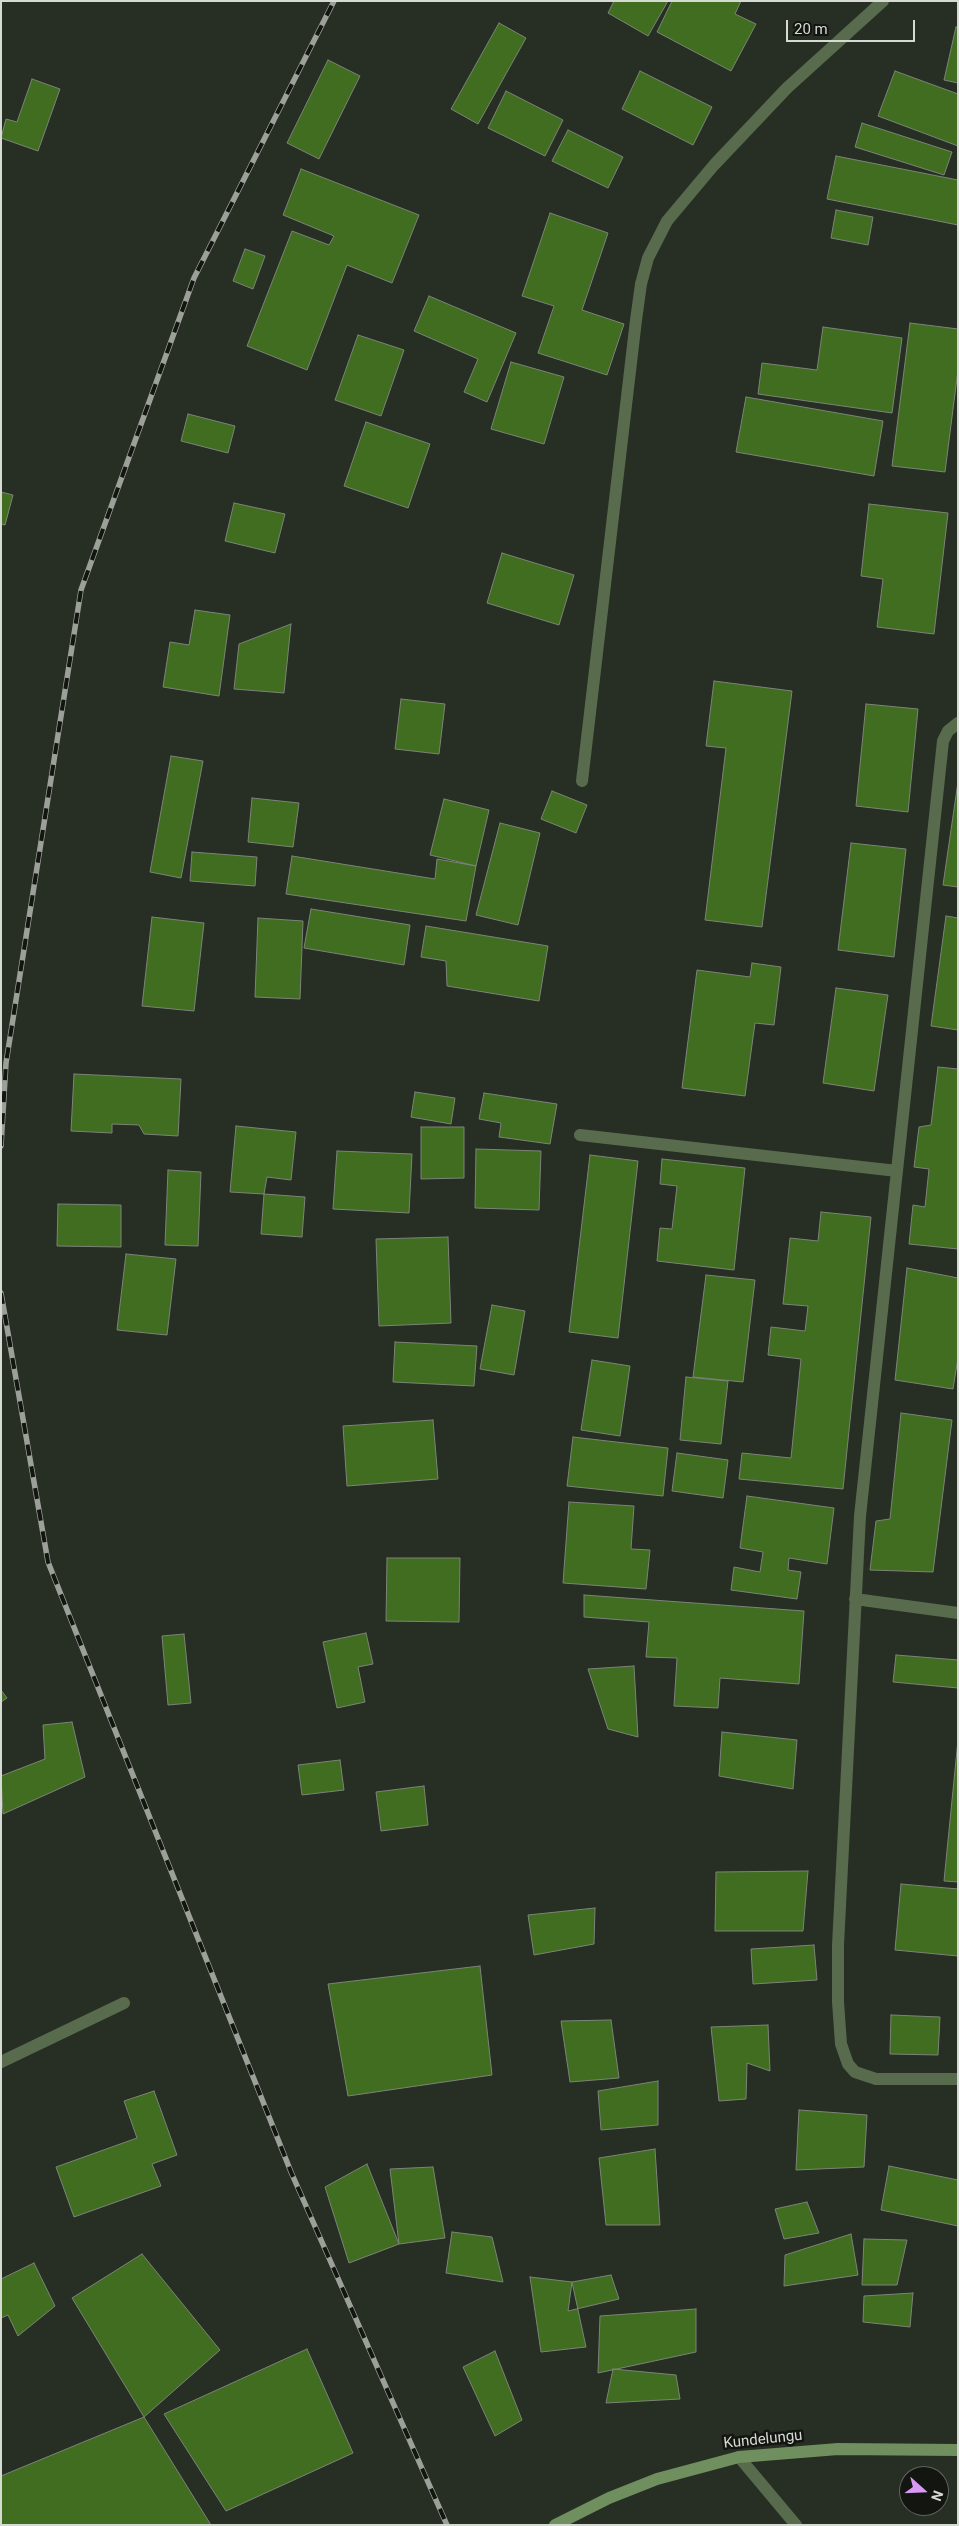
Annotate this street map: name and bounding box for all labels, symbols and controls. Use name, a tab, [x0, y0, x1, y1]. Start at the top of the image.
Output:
scale bar	[789, 10, 918, 42]
text: 20 m	[794, 20, 828, 38]
street label: Kundelungu	[723, 2427, 803, 2453]
north arrow	[899, 2466, 949, 2516]
text: N	[928, 2488, 946, 2503]

